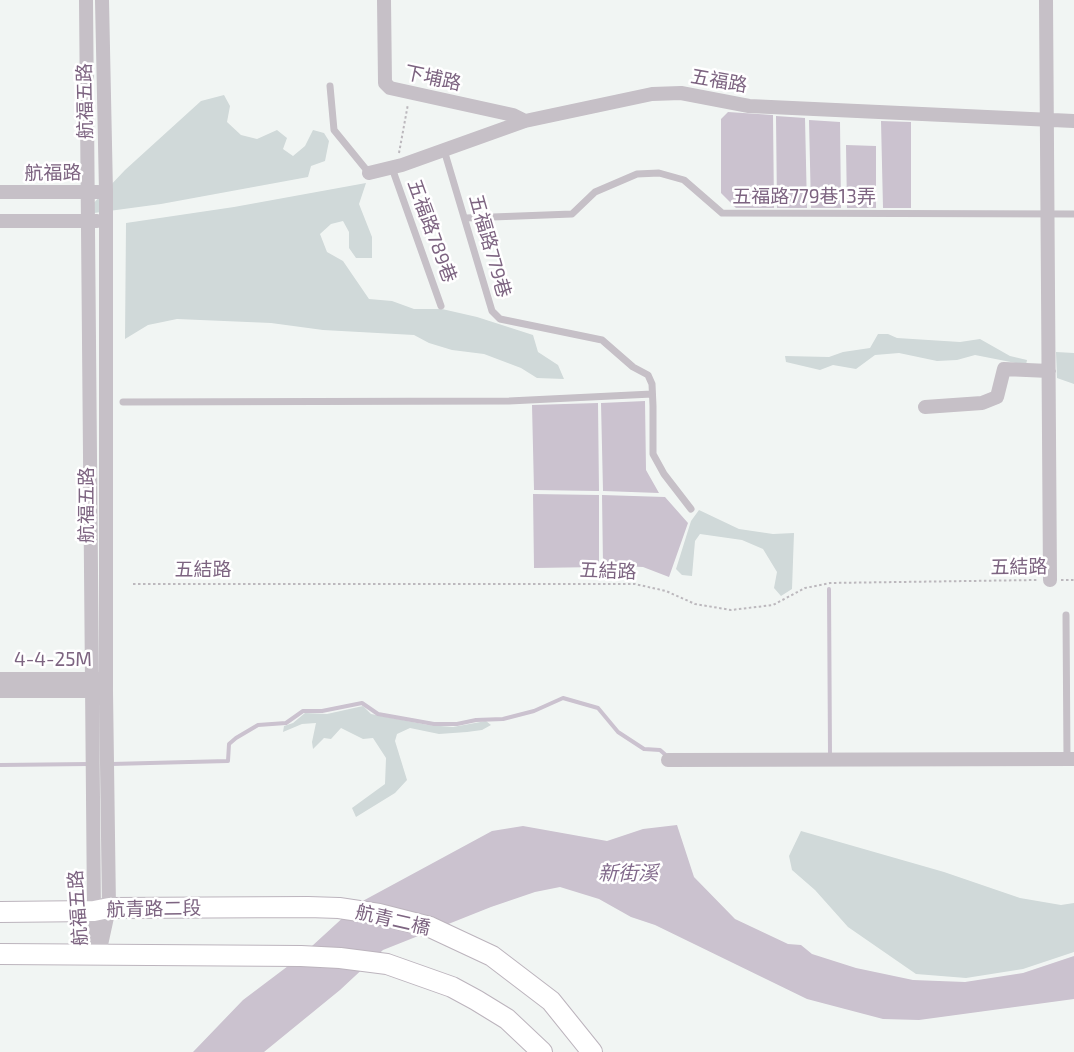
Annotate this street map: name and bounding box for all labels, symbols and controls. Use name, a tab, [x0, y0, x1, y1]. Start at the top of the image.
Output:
street label: 下埔路	[403, 61, 463, 95]
street label: 航福五路	[73, 63, 97, 139]
street label: 五福路	[689, 65, 749, 97]
street label: 航福路	[24, 161, 82, 185]
street label: 五福路789巷	[403, 176, 461, 286]
street label: 五福路779巷13弄	[732, 186, 876, 208]
street label: 五福路779巷	[464, 192, 516, 300]
street label: 航福五路	[76, 467, 98, 543]
street label: 五結路	[990, 555, 1048, 579]
street label: 五結路	[175, 559, 231, 581]
street label: 五結路	[579, 559, 637, 583]
street label: 4-4-25M	[14, 649, 92, 671]
water label: 新街溪	[598, 861, 658, 885]
street label: 航福五路	[64, 869, 92, 947]
street label: 航青路二段	[106, 897, 202, 921]
street label: 航青二橋	[353, 900, 433, 940]

